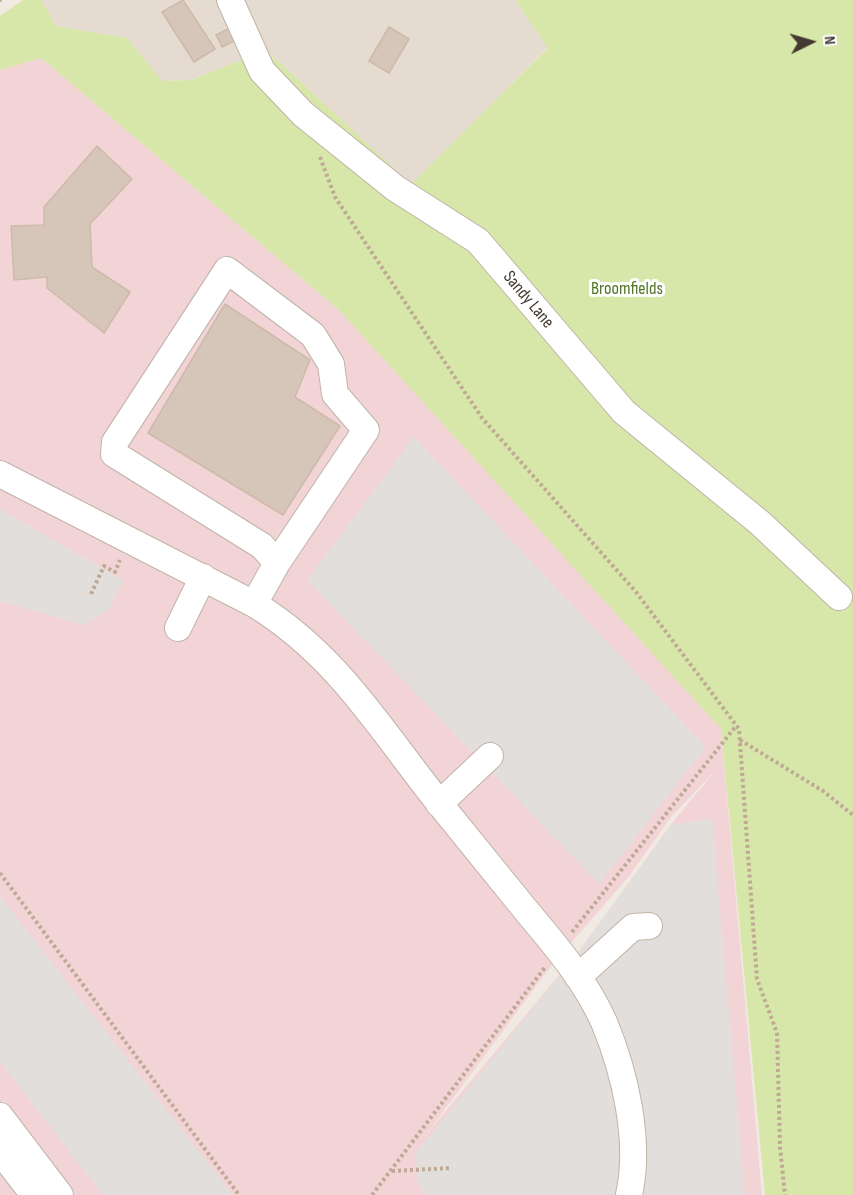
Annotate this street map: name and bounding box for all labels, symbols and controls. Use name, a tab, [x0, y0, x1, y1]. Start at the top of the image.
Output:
north arrow	[781, 12, 841, 72]
text: N	[820, 35, 839, 45]
street label: Sandy Lane	[498, 267, 558, 333]
park label: Broomfields	[591, 278, 663, 300]

